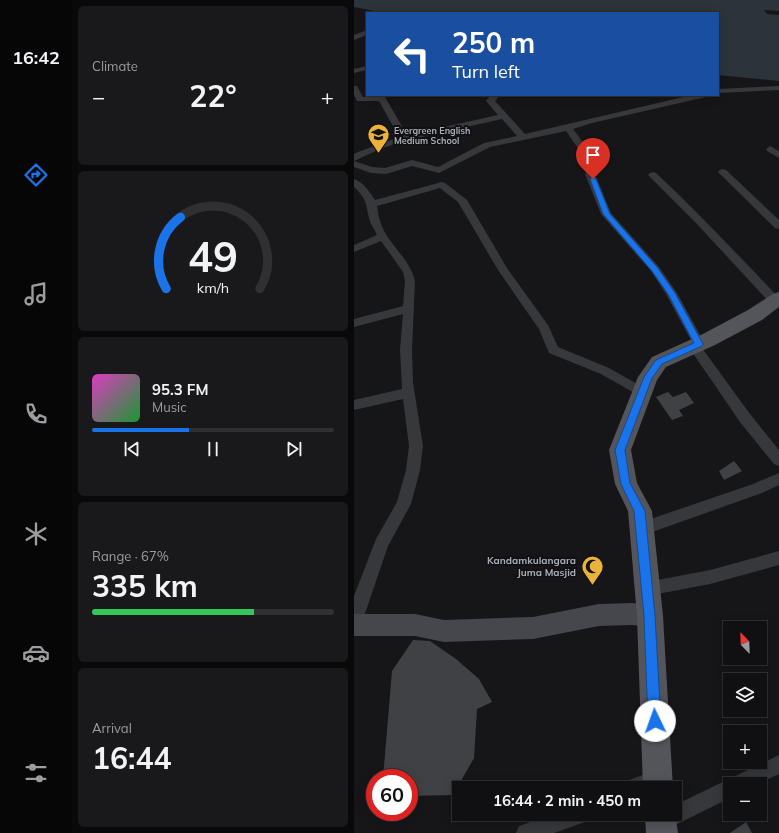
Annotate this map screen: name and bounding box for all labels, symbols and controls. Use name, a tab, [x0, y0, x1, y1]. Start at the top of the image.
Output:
text: 250 m	[452, 25, 535, 60]
icon: left	[386, 28, 438, 80]
text: 16:42	[12, 46, 60, 69]
text: Climate	[92, 58, 138, 74]
text: Turn left	[452, 60, 520, 83]
text: 22°	[189, 77, 237, 115]
text: −	[92, 83, 105, 111]
text: +	[321, 83, 334, 111]
school or university icon: Evergreen English Medium School	[365, 122, 391, 155]
place label: Evergreen English Medium School	[394, 125, 470, 146]
pin	[576, 138, 610, 179]
icon: arrive	[582, 144, 604, 166]
icon: directions	[22, 161, 50, 189]
text: 49	[188, 230, 238, 282]
text: km/h	[197, 279, 229, 297]
icon: music	[22, 280, 50, 308]
text: 95.3 FM	[152, 380, 208, 399]
text: Music	[152, 399, 187, 415]
icon: phone	[22, 400, 50, 428]
icon: previous	[121, 438, 143, 460]
icon: pause	[202, 438, 224, 460]
icon: next	[283, 438, 305, 460]
icon: climate	[22, 520, 50, 548]
text: Range · 67%	[92, 548, 169, 564]
mosque icon: Kandamkulangara Juma Masjid	[579, 553, 605, 586]
place label: Kandamkulangara Juma Masjid	[487, 554, 576, 579]
text: 335 km	[92, 567, 198, 605]
north arrow	[723, 621, 767, 665]
map controls	[723, 621, 767, 821]
icon: car	[22, 639, 50, 667]
button: layers	[723, 673, 767, 717]
position arrow	[634, 700, 676, 742]
text: Arrival	[92, 720, 132, 736]
button: +	[723, 725, 767, 769]
text: 16:44	[92, 739, 171, 777]
icon: filters	[22, 759, 50, 787]
speed limit sign: 60	[366, 769, 418, 821]
button: −	[723, 777, 767, 821]
text: 16:44 · 2 min · 450 m	[493, 791, 641, 810]

